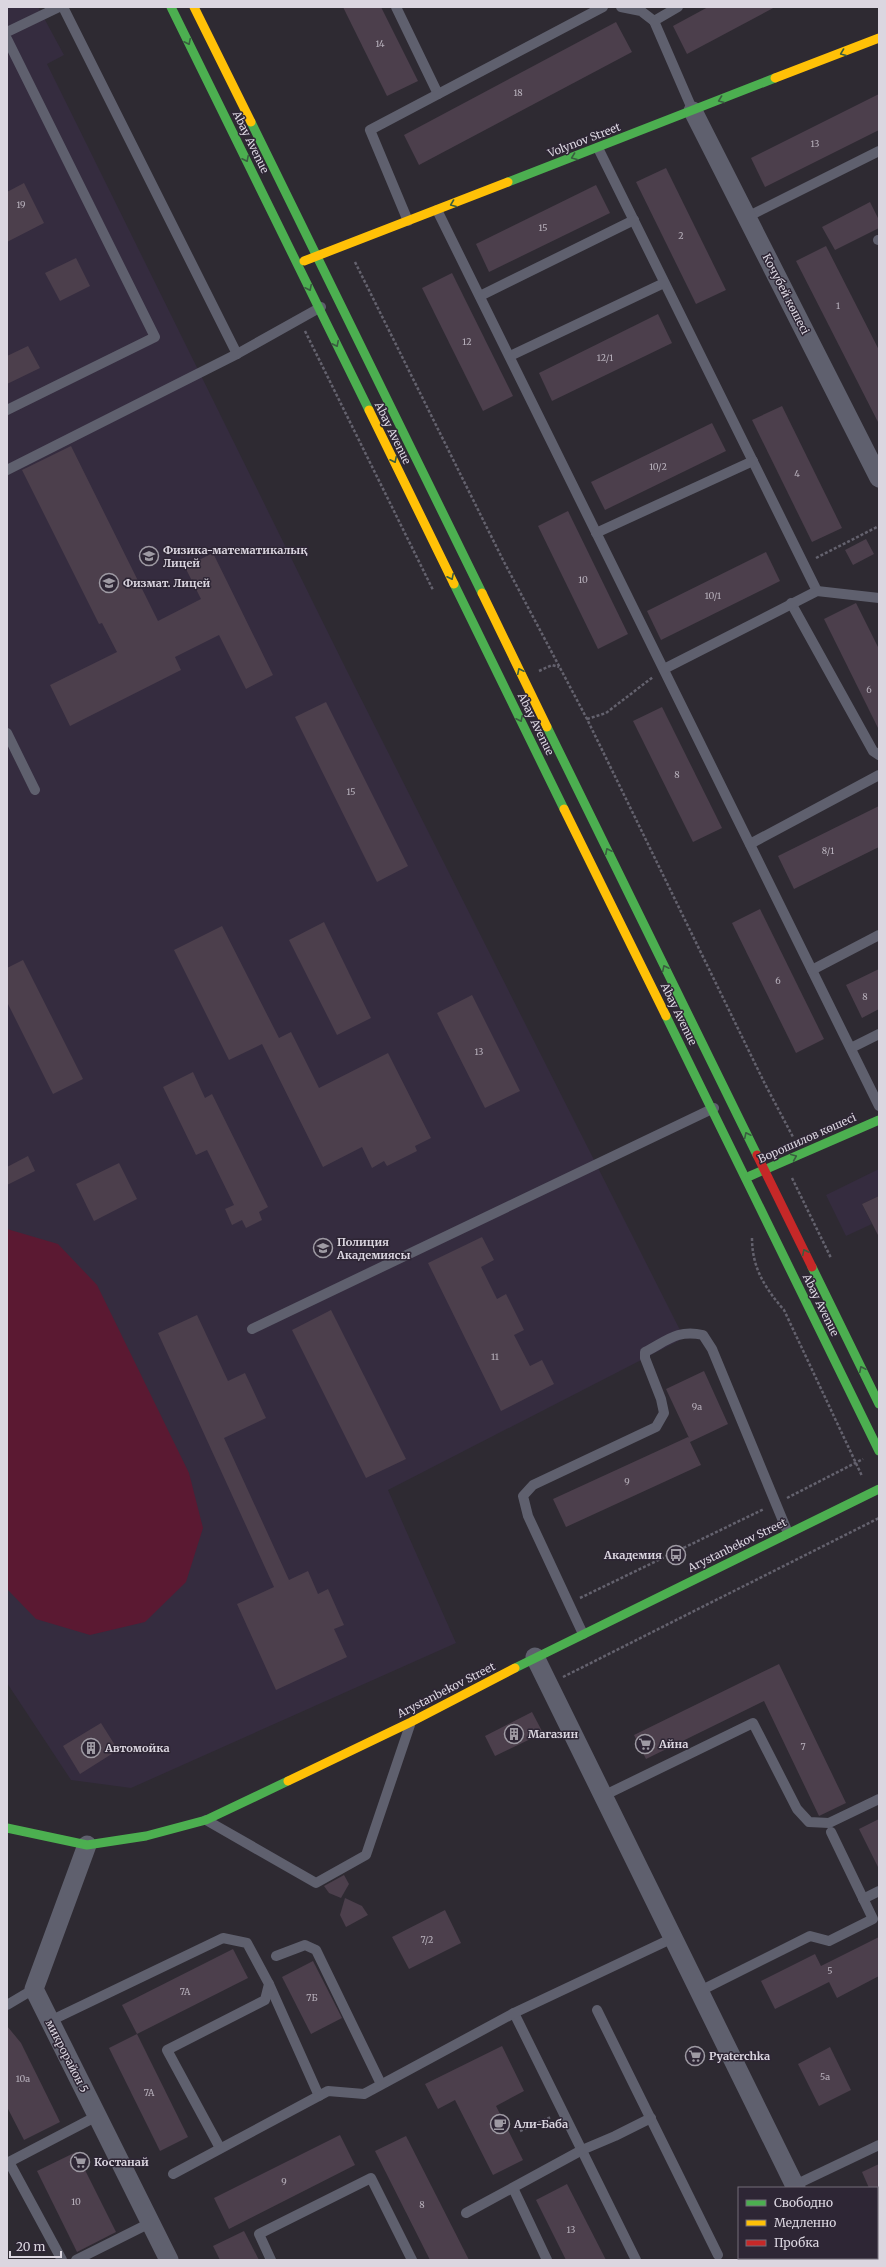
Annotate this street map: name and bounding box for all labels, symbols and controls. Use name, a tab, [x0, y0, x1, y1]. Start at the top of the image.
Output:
one-way arrow	[184, 38, 191, 45]
house number: 14	[375, 38, 385, 49]
one-way arrow	[839, 48, 846, 56]
house number: 18	[513, 87, 523, 98]
one-way arrow	[718, 95, 725, 103]
street label: Abay Avenue	[229, 108, 272, 176]
street label: Volynov Street	[545, 119, 623, 161]
house number: 13	[811, 138, 819, 149]
one-way arrow	[571, 152, 578, 160]
one-way arrow	[241, 154, 249, 162]
house number: 19	[16, 199, 26, 210]
one-way arrow	[449, 199, 456, 207]
house number: 15	[538, 222, 548, 233]
house number: 2	[678, 230, 684, 241]
street label: Кочубей көшесі	[760, 251, 813, 337]
one-way arrow	[304, 284, 312, 291]
house number: 1	[836, 300, 840, 311]
house number: 12	[462, 336, 472, 347]
one-way arrow	[331, 339, 339, 347]
house number: 12/1	[597, 352, 613, 363]
street label: Abay Avenue	[371, 399, 414, 467]
one-way arrow	[389, 456, 396, 464]
house number: 10/2	[649, 461, 667, 472]
house number: 4	[794, 468, 800, 479]
place label: Физика-математикалық Лицей	[163, 543, 308, 570]
school or university icon: Физика-математикалық Лицей	[138, 545, 160, 567]
school or university icon: Физмат. Лицей	[98, 572, 120, 594]
one-way arrow	[446, 573, 454, 580]
house number: 10	[578, 574, 588, 585]
place label: Физмат. Лицей	[123, 576, 211, 590]
house number: 10/1	[705, 590, 721, 601]
one-way arrow	[517, 668, 525, 676]
house number: 6	[866, 684, 872, 695]
street label: Abay Avenue	[514, 690, 557, 758]
one-way arrow	[515, 715, 523, 722]
house number: 8	[674, 769, 680, 780]
house number: 15	[346, 786, 356, 797]
house number: 8/1	[822, 845, 834, 856]
one-way arrow	[605, 848, 613, 855]
one-way arrow	[662, 964, 670, 972]
house number: 6	[775, 975, 781, 986]
street label: Abay Avenue	[657, 980, 700, 1048]
house number: 8	[862, 991, 868, 1002]
house number: 13	[475, 1046, 483, 1057]
street label: Ворошилов көшесі	[756, 1110, 859, 1166]
one-way arrow	[744, 1131, 752, 1139]
one-way arrow	[790, 1154, 797, 1162]
place label: Полиция Академиясы	[336, 1235, 410, 1262]
school or university icon: Полиция Академиясы	[312, 1237, 334, 1259]
one-way arrow	[802, 1249, 809, 1257]
street label: Abay Avenue	[799, 1271, 842, 1339]
house number: 11	[491, 1351, 499, 1362]
one-way arrow	[859, 1366, 867, 1373]
house number: 9а	[692, 1401, 702, 1412]
house number: 9	[624, 1476, 630, 1487]
street label: Arystanbekov Street	[684, 1515, 789, 1575]
bus stop icon: Академия	[665, 1544, 687, 1566]
place label: Академия	[603, 1548, 662, 1562]
street label: Arystanbekov Street	[394, 1659, 498, 1721]
building icon: Магазин	[503, 1723, 525, 1745]
place label: Магазин	[528, 1727, 578, 1741]
supermarket icon: Айна	[634, 1733, 656, 1755]
building icon: Автомойка	[80, 1737, 102, 1759]
place label: Айна	[658, 1737, 688, 1751]
place label: Автомойка	[104, 1741, 170, 1755]
house number: 7	[800, 1741, 806, 1752]
house number: 7/2	[421, 1934, 433, 1945]
house number: 5	[827, 1965, 833, 1976]
house number: 7A	[180, 1986, 191, 1997]
house number: 7Б	[306, 1992, 318, 2003]
street label: микрорайон 5	[43, 2017, 91, 2095]
supermarket icon: Pyaterchka	[684, 2045, 706, 2067]
place label: Pyaterchka	[709, 2049, 770, 2063]
house number: 5а	[820, 2071, 830, 2082]
house number: 10а	[16, 2073, 30, 2084]
house number: 7A	[144, 2087, 155, 2098]
cafe icon: Али-Баба	[489, 2113, 511, 2135]
place label: Али-Баба	[513, 2117, 568, 2131]
supermarket icon: Костанай	[69, 2151, 91, 2173]
place label: Костанай	[94, 2155, 149, 2169]
house number: 9	[281, 2176, 287, 2187]
legend	[738, 2187, 878, 2259]
text: Свободно	[774, 2195, 833, 2210]
house number: 10	[71, 2196, 81, 2207]
house number: 8	[419, 2199, 425, 2210]
text: Медленно	[774, 2215, 836, 2230]
house number: 13	[567, 2224, 575, 2235]
scale bar	[10, 2233, 61, 2259]
text: Пробка	[774, 2235, 820, 2250]
text: 20 m	[16, 2239, 45, 2254]

